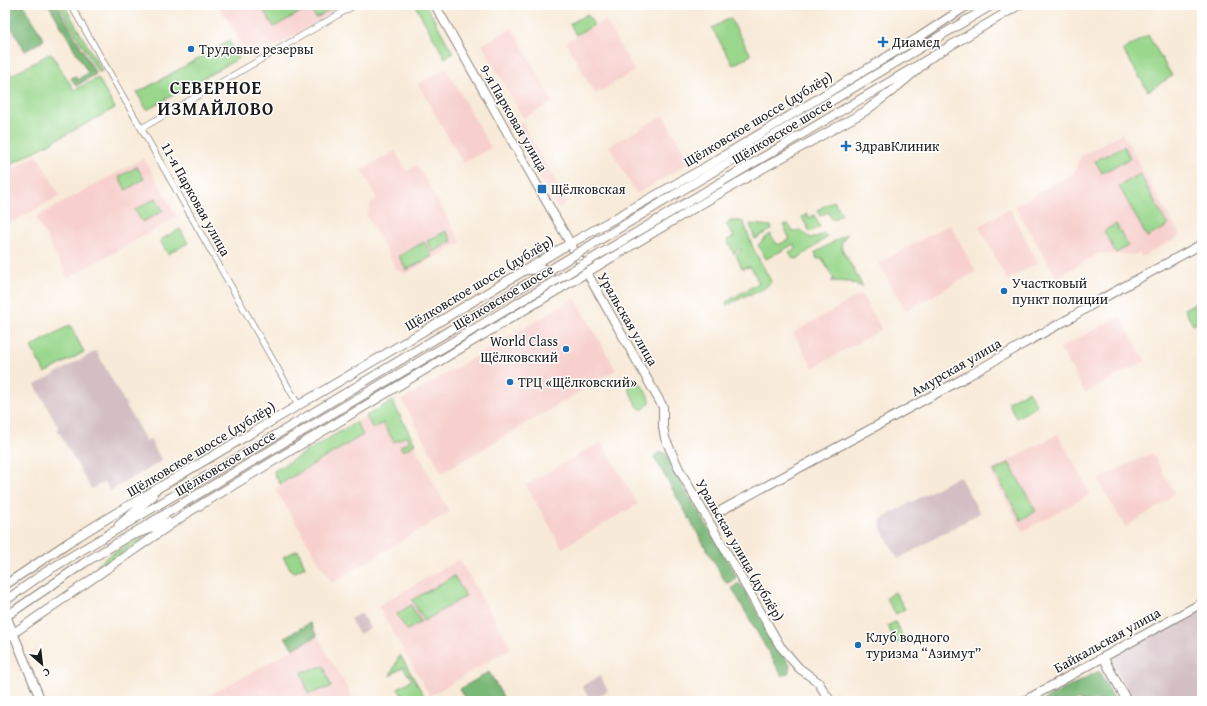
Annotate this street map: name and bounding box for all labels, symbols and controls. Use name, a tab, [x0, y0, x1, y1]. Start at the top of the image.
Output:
place label: Диамед	[891, 32, 941, 52]
marker: Диамед	[877, 36, 889, 48]
place label: Трудовые резервы	[199, 39, 314, 59]
marker: Трудовые резервы	[186, 44, 196, 54]
street label: 9-я Парковая улица	[475, 61, 553, 176]
street label: Щёлковское шоссе (дублёр)	[681, 68, 835, 170]
district label: СЕВЕРНОЕ ИЗМАЙЛОВО	[158, 74, 274, 122]
street label: Щёлковское шоссе	[729, 94, 835, 168]
place label: ЗдравКлиник	[855, 136, 940, 156]
street label: 11-я Парковая улица	[156, 138, 236, 260]
marker: ЗдравКлиник	[840, 140, 852, 152]
place label: Щёлковская	[551, 179, 626, 199]
marker: Щёлковская	[536, 183, 548, 195]
street label: Щёлковское шоссе (дублёр)	[402, 232, 556, 334]
street label: Щёлковское шоссе	[450, 260, 556, 334]
street label: Уральская улица	[593, 268, 663, 370]
place label: Участковый пункт полиции	[1012, 273, 1108, 309]
marker: Участковый пункт полиции	[999, 286, 1009, 296]
place label: World Class Щёлковский	[480, 331, 558, 367]
street label: Амурская улица	[907, 333, 1005, 401]
marker: World Class Щёлковский	[561, 344, 571, 354]
place label: ТРЦ «Щёлковский»	[518, 372, 637, 392]
marker: ТРЦ «Щёлковский»	[505, 377, 515, 387]
street label: Щёлковское шоссе (дублёр)	[124, 398, 278, 500]
street label: Щёлковское шоссе	[172, 426, 278, 500]
street label: Уральская улица (дублёр)	[691, 475, 789, 625]
street label: Байкальская улица	[1050, 602, 1164, 678]
place label: Клуб водного туризма “Азимут”	[866, 627, 981, 663]
marker: Клуб водного туризма “Азимут”	[853, 640, 863, 650]
north arrow	[22, 644, 62, 684]
text: С	[40, 664, 53, 681]

